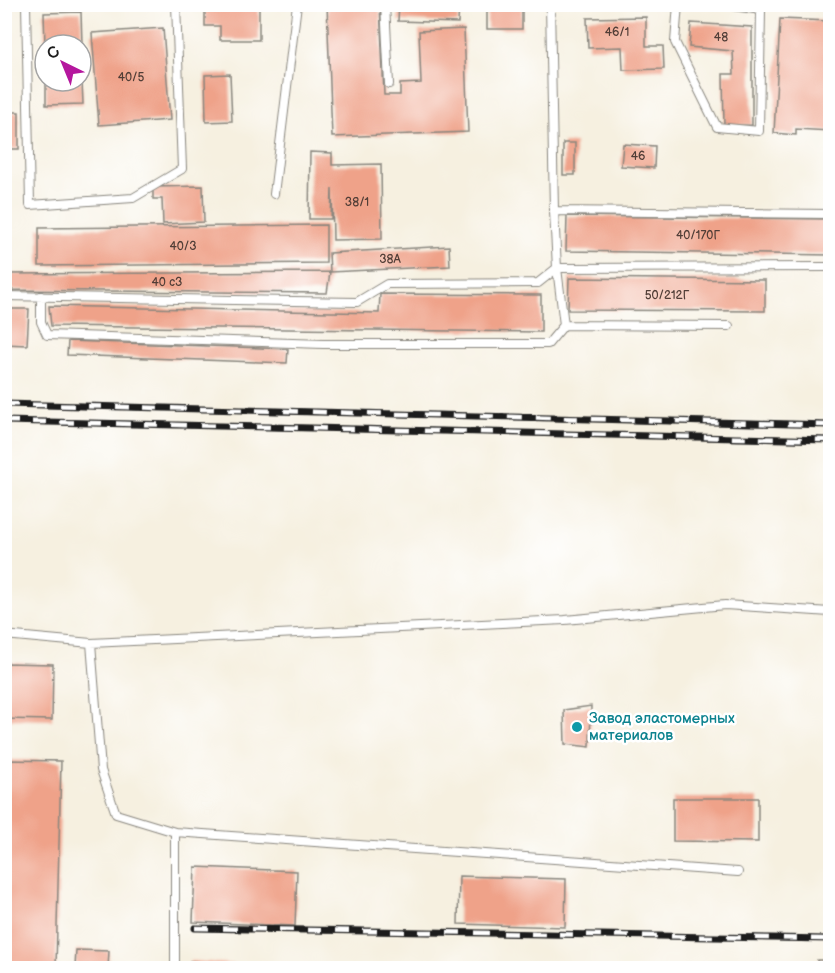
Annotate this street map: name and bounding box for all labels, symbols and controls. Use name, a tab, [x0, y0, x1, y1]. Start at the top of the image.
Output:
house number: 46/1	[605, 25, 629, 40]
house number: 48	[714, 30, 728, 45]
north arrow	[33, 33, 93, 93]
text: С	[43, 42, 64, 64]
house number: 40/5	[118, 70, 144, 85]
house number: 46	[631, 149, 645, 164]
house number: 38/1	[345, 195, 369, 210]
house number: 40/170Г	[676, 228, 720, 243]
house number: 40/3	[169, 239, 197, 254]
house number: 38А	[379, 252, 402, 267]
house number: 40 с3	[152, 275, 182, 290]
house number: 50/212Г	[645, 288, 690, 303]
place label: Завод эластомерных материалов	[589, 709, 735, 745]
marker: Завод эластомерных материалов	[570, 720, 584, 734]

